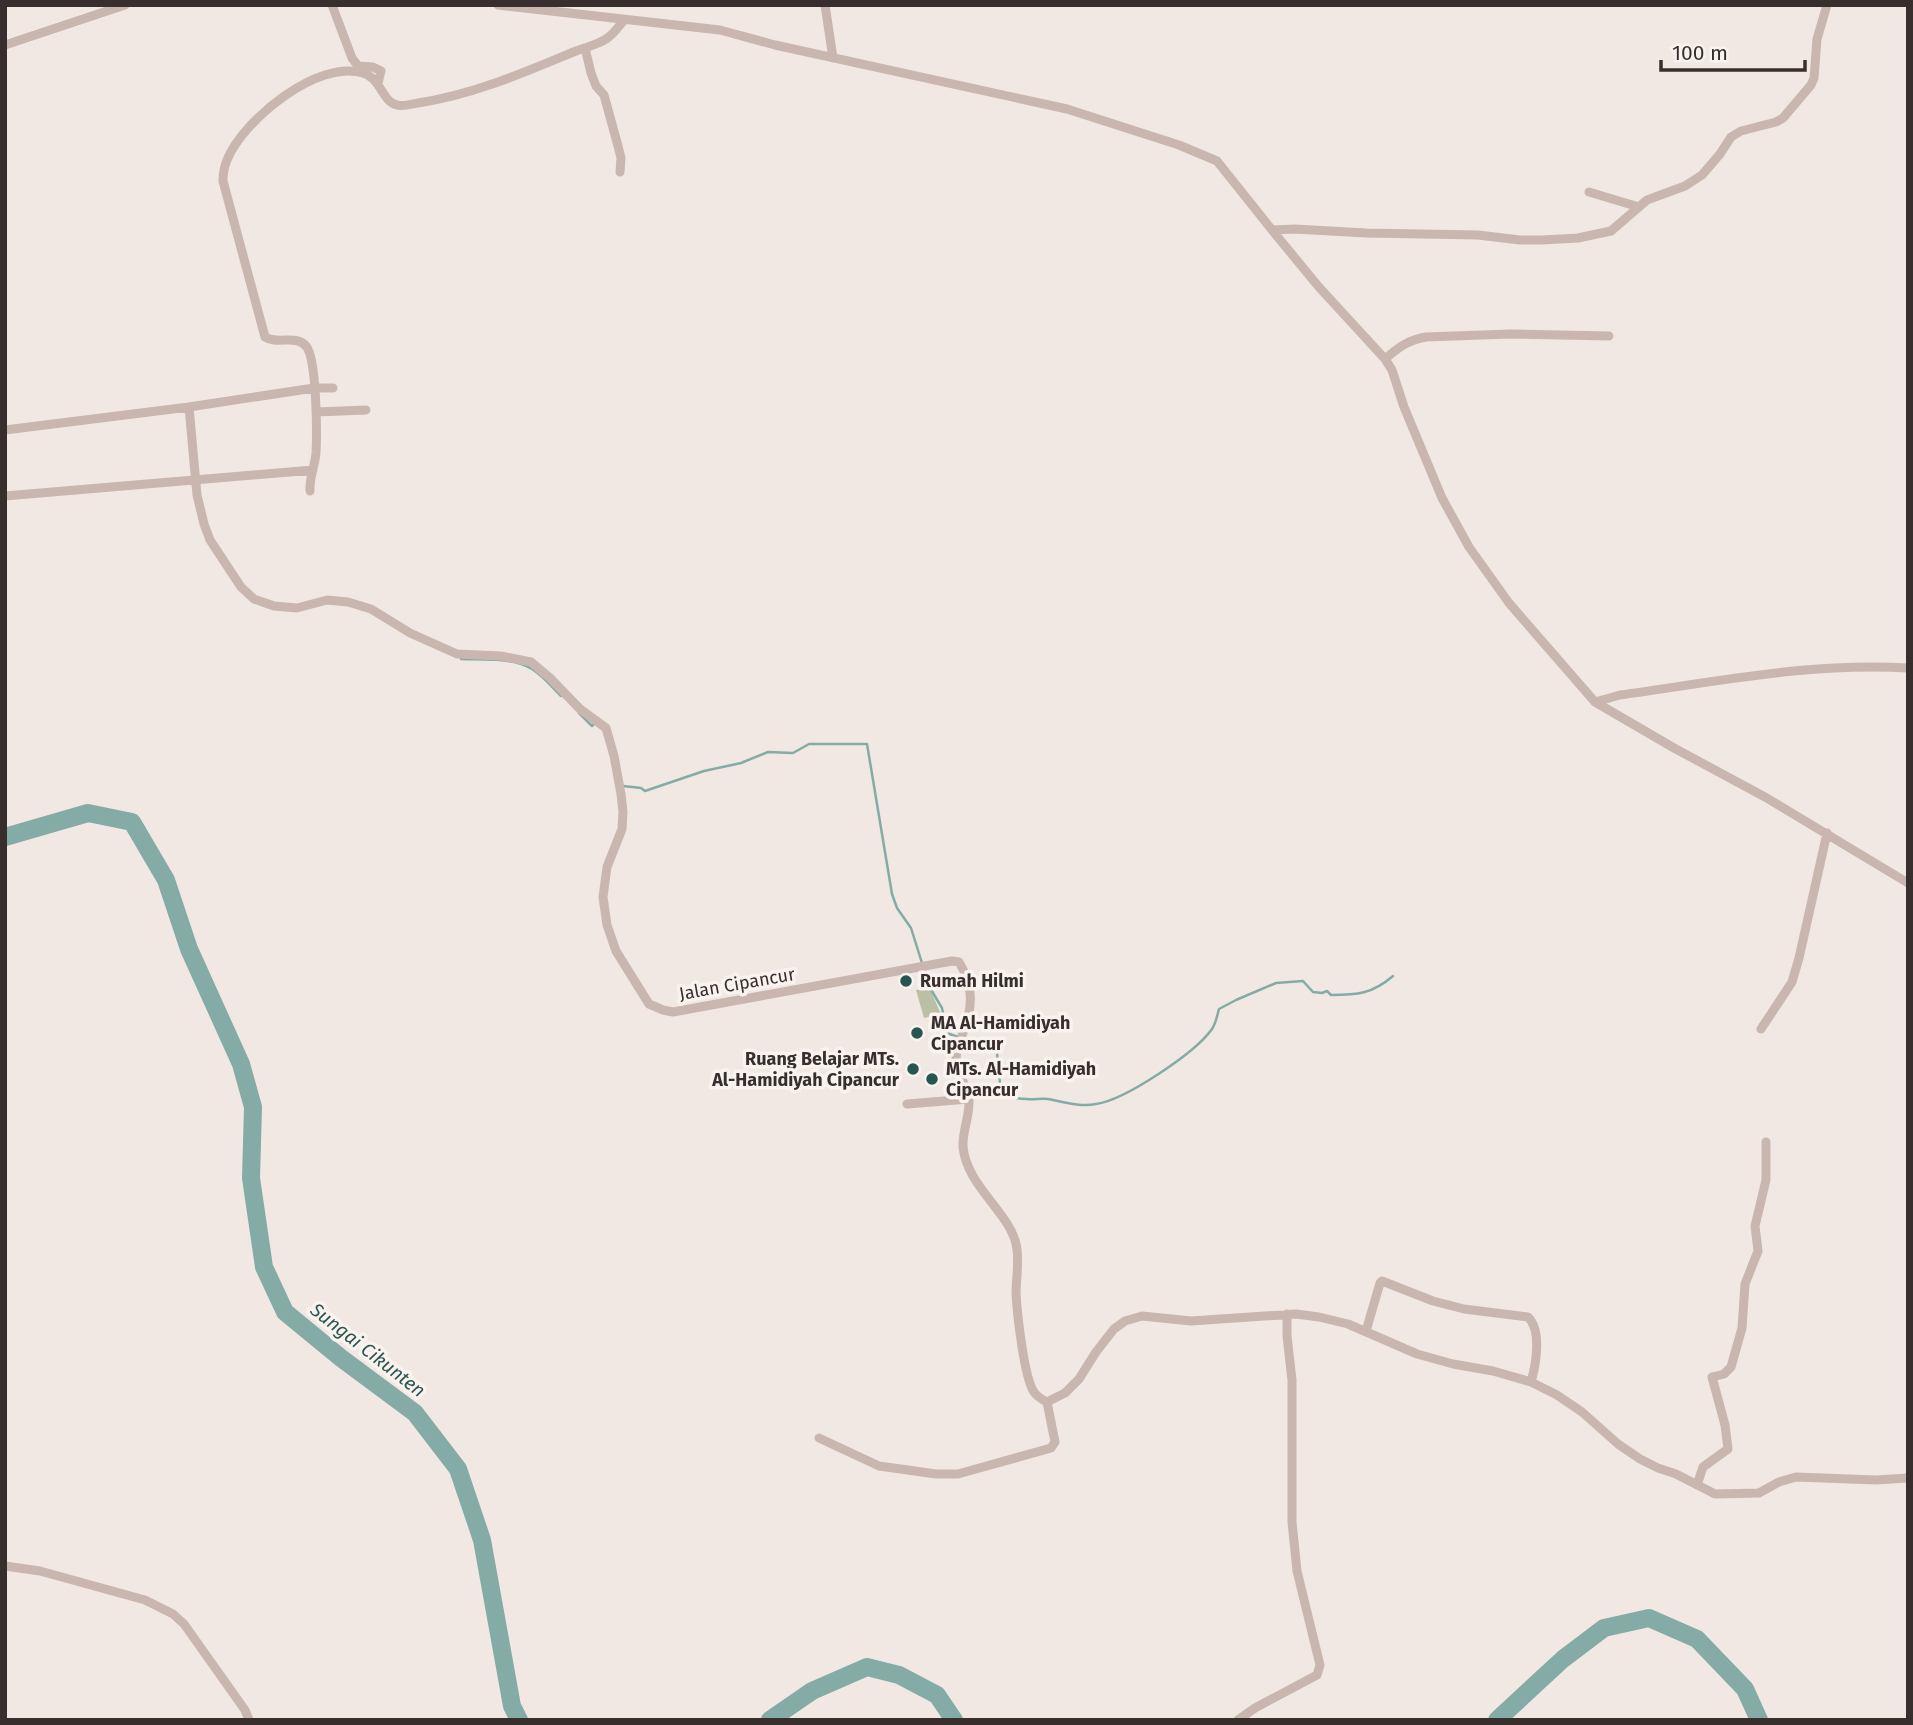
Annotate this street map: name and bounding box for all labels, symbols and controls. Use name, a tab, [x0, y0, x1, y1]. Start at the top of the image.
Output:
scale bar	[1661, 28, 1804, 72]
text: 100 m	[1672, 40, 1728, 66]
street label: Jalan Cipancur	[677, 963, 797, 1005]
place label: Rumah Hilmi	[920, 970, 1024, 992]
marker: Rumah Hilmi	[898, 973, 914, 989]
place label: MA Al-Hamidiyah Cipancur	[931, 1012, 1070, 1055]
marker: MA Al-Hamidiyah Cipancur	[909, 1025, 925, 1041]
place label: Ruang Belajar MTs. Al-Hamidiyah Cipancur	[711, 1048, 900, 1091]
place label: MTs. Al-Hamidiyah Cipancur	[946, 1058, 1096, 1101]
marker: Ruang Belajar MTs. Al-Hamidiyah Cipancur	[905, 1061, 921, 1077]
marker: MTs. Al-Hamidiyah Cipancur	[924, 1071, 940, 1087]
water label: Sungai Cikunten	[305, 1297, 430, 1402]

